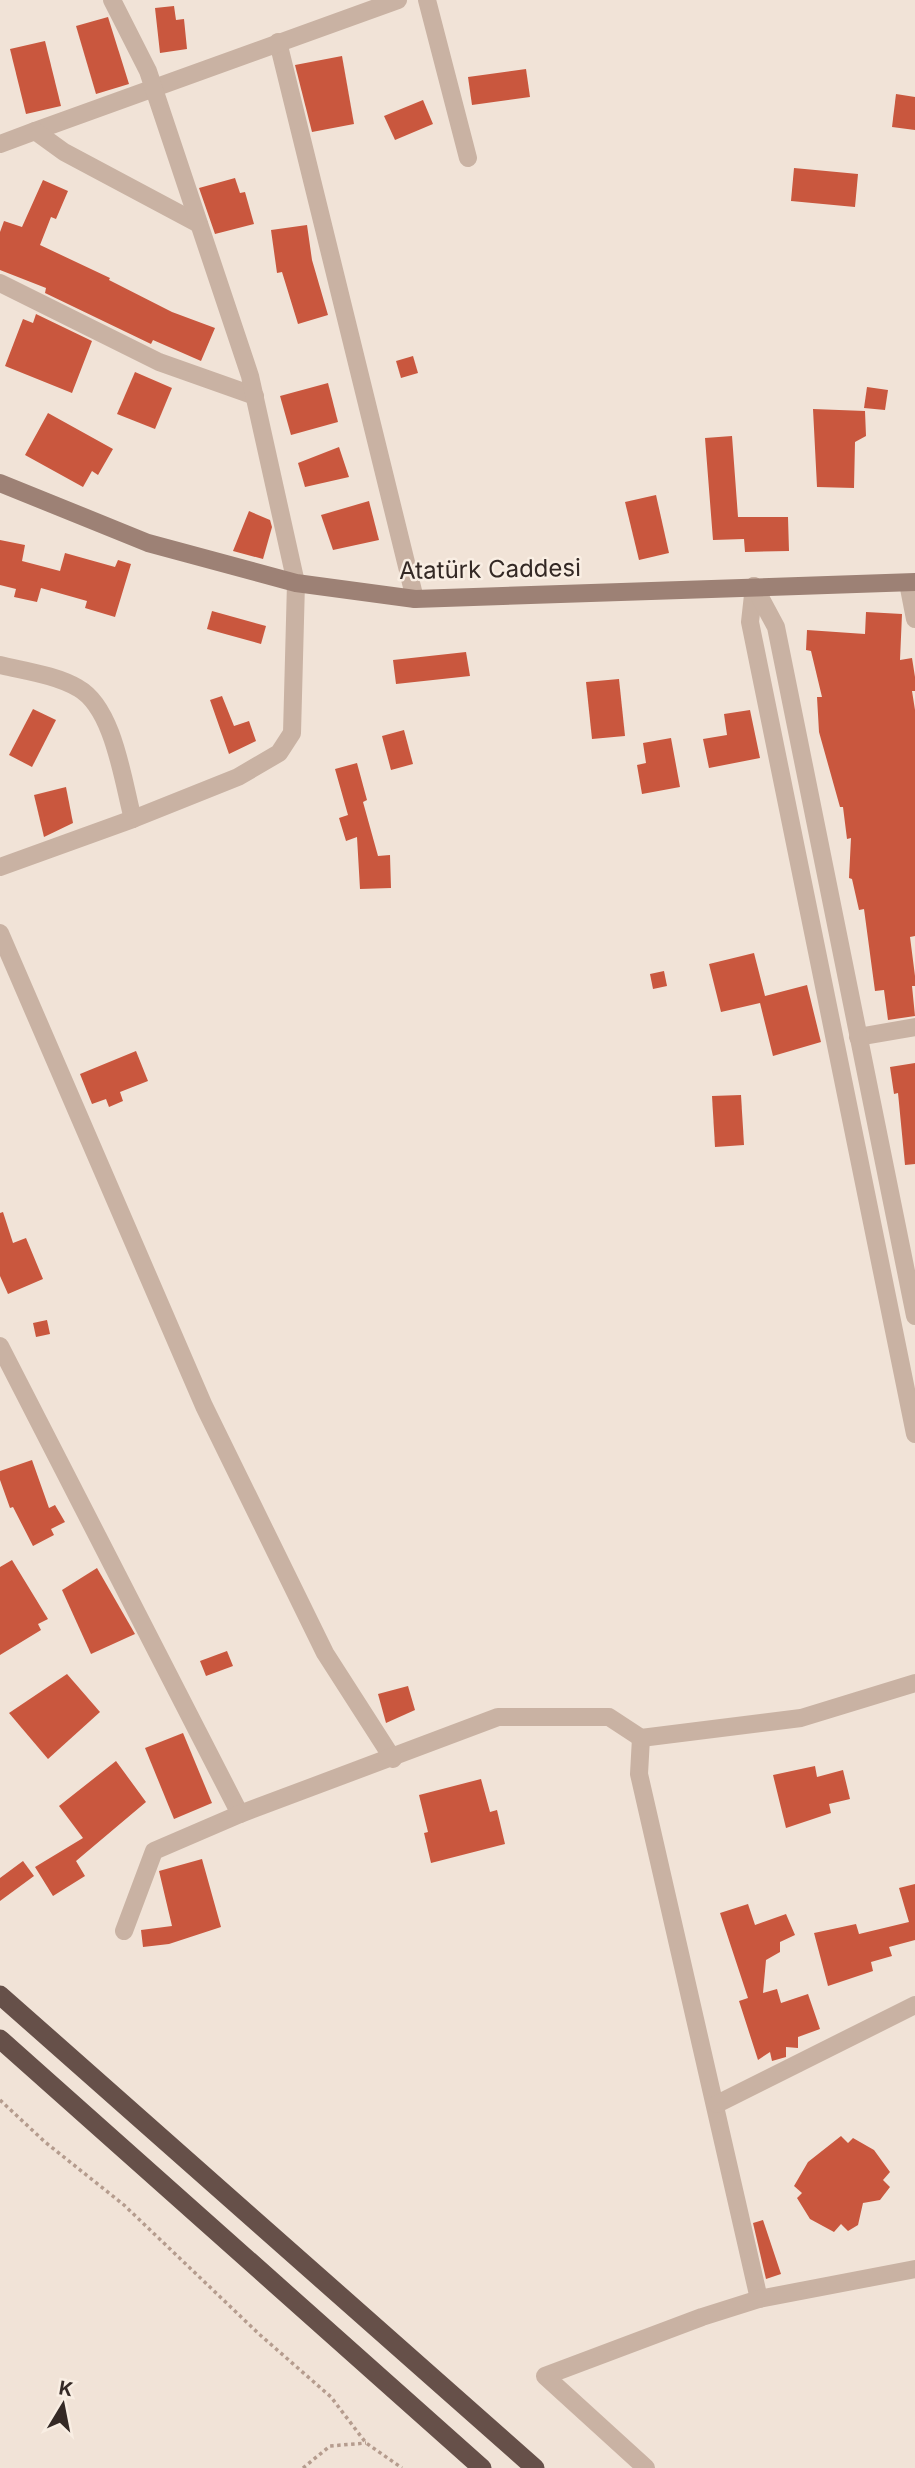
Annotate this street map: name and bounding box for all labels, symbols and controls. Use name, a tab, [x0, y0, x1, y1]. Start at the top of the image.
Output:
street label: Atatürk Caddesi	[399, 553, 581, 585]
north arrow	[28, 2370, 98, 2440]
text: K	[57, 2376, 75, 2401]

